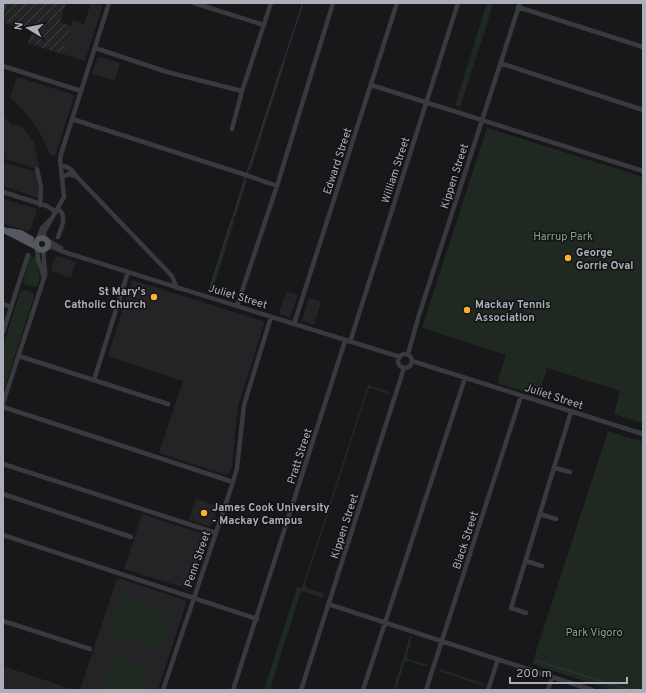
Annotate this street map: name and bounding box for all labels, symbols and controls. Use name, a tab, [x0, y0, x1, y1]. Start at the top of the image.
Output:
north arrow	[8, 8, 48, 48]
text: N	[12, 21, 27, 32]
street label: Edward Street	[321, 126, 355, 196]
street label: William Street	[379, 135, 413, 205]
street label: Kippen Street	[438, 142, 472, 211]
park label: Harrup Park	[533, 230, 593, 244]
place label: George Gorrie Oval	[576, 246, 634, 273]
marker: George Gorrie Oval	[563, 253, 573, 263]
street label: Juliet Street	[207, 281, 269, 313]
place label: St Mary's Catholic Church	[64, 285, 146, 312]
marker: St Mary's Catholic Church	[149, 292, 159, 302]
place label: Mackay Tennis Association	[475, 298, 551, 325]
marker: Mackay Tennis Association	[462, 305, 472, 315]
street label: Juliet Street	[523, 381, 585, 413]
street label: Pratt Street	[284, 427, 316, 486]
street label: Kippen Street	[328, 492, 362, 561]
place label: James Cook University - Mackay Campus	[212, 501, 330, 528]
marker: James Cook University - Mackay Campus	[199, 508, 209, 518]
street label: Black Street	[450, 509, 482, 571]
street label: Penn Street	[182, 529, 214, 589]
park label: Park Vigoro	[565, 626, 623, 640]
scale bar	[510, 659, 627, 685]
text: 200 m	[516, 666, 552, 682]

